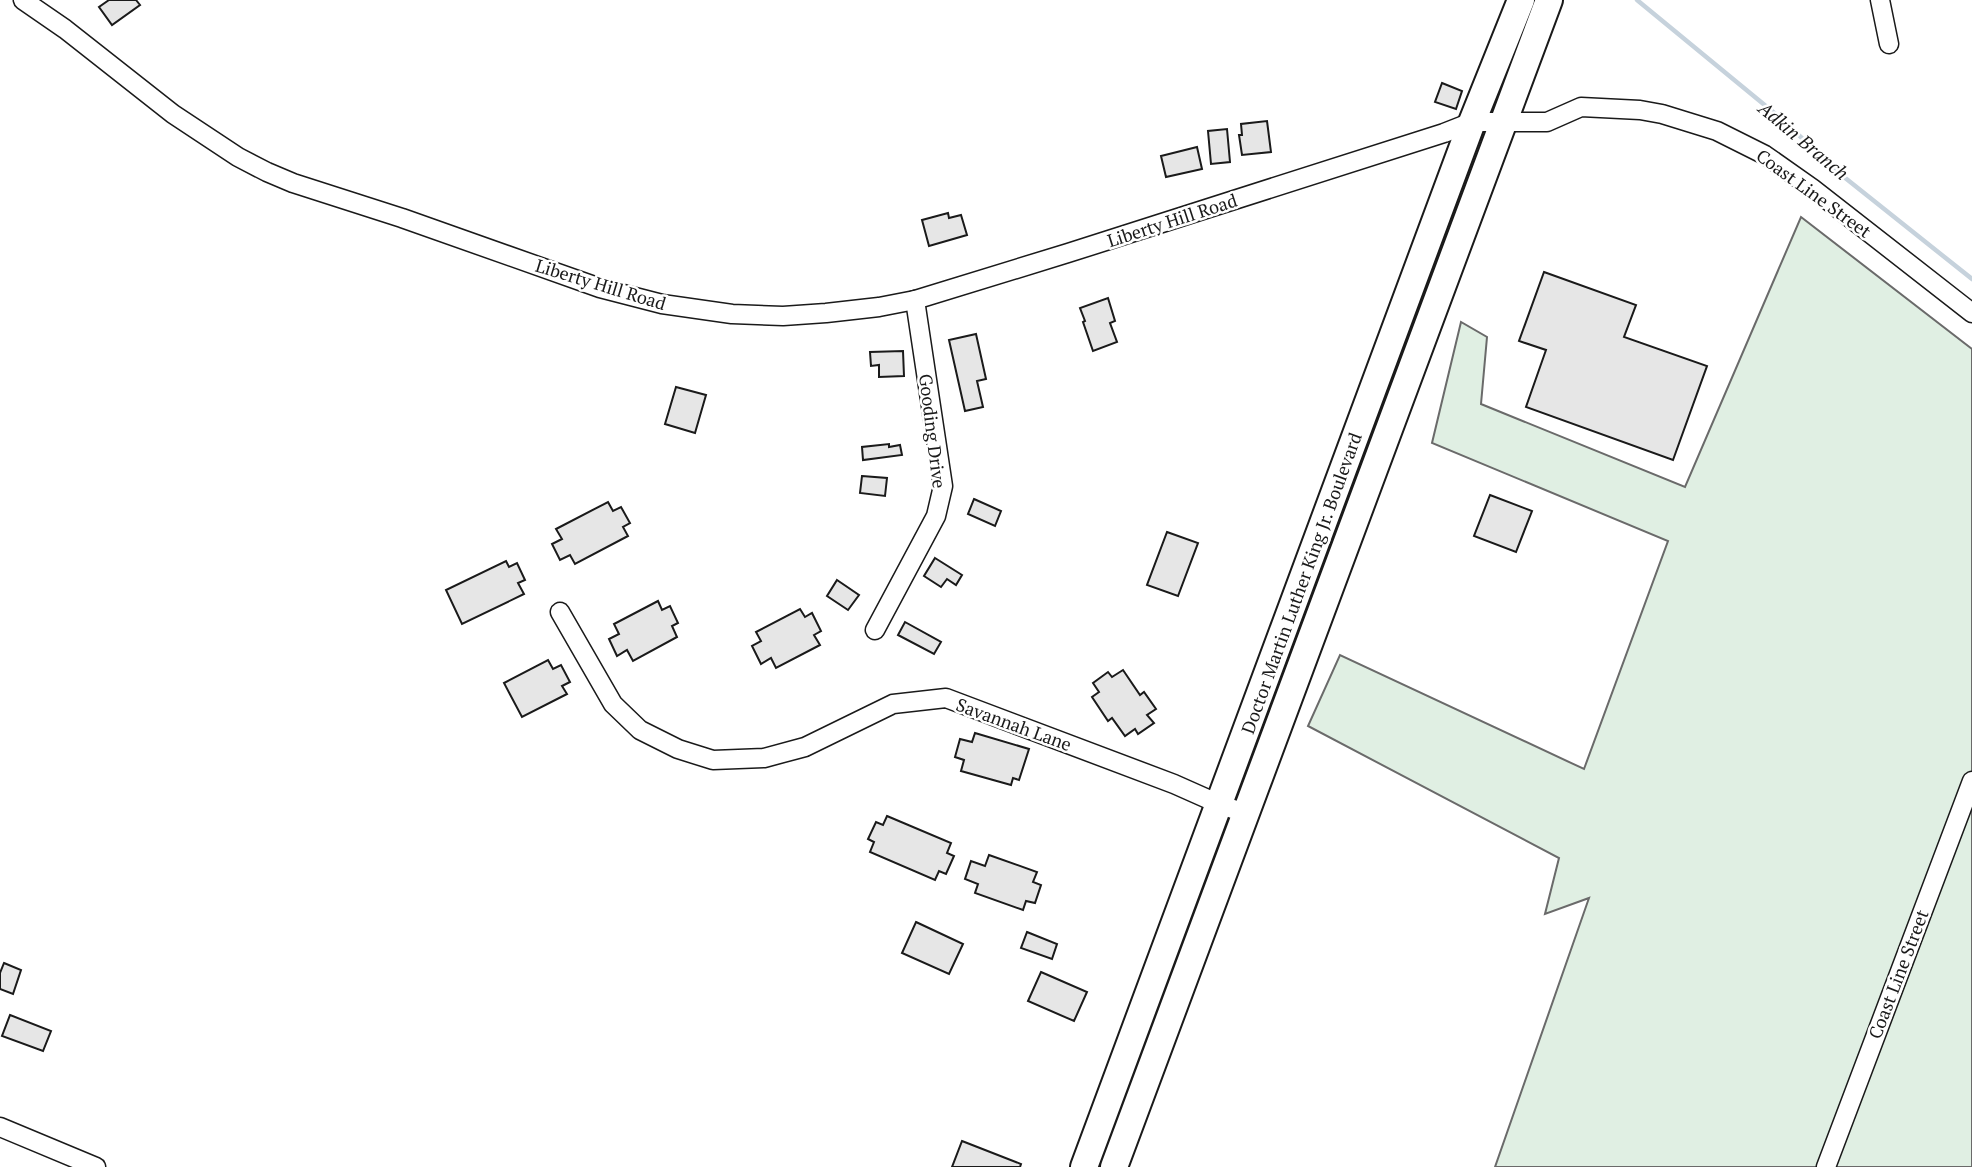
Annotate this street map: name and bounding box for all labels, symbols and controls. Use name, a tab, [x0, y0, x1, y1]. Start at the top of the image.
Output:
water label: Adkin Branch	[1753, 94, 1854, 185]
street label: Coast Line Street	[1752, 143, 1877, 243]
street label: Liberty Hill Road	[1104, 188, 1240, 252]
street label: Liberty Hill Road	[533, 253, 669, 315]
street label: Gooding Drive	[914, 372, 952, 490]
street label: Doctor Martin Luther King Jr. Boulevard	[1235, 429, 1367, 737]
street label: Savannah Lane	[953, 692, 1075, 756]
street label: Coast Line Street	[1862, 906, 1934, 1042]

